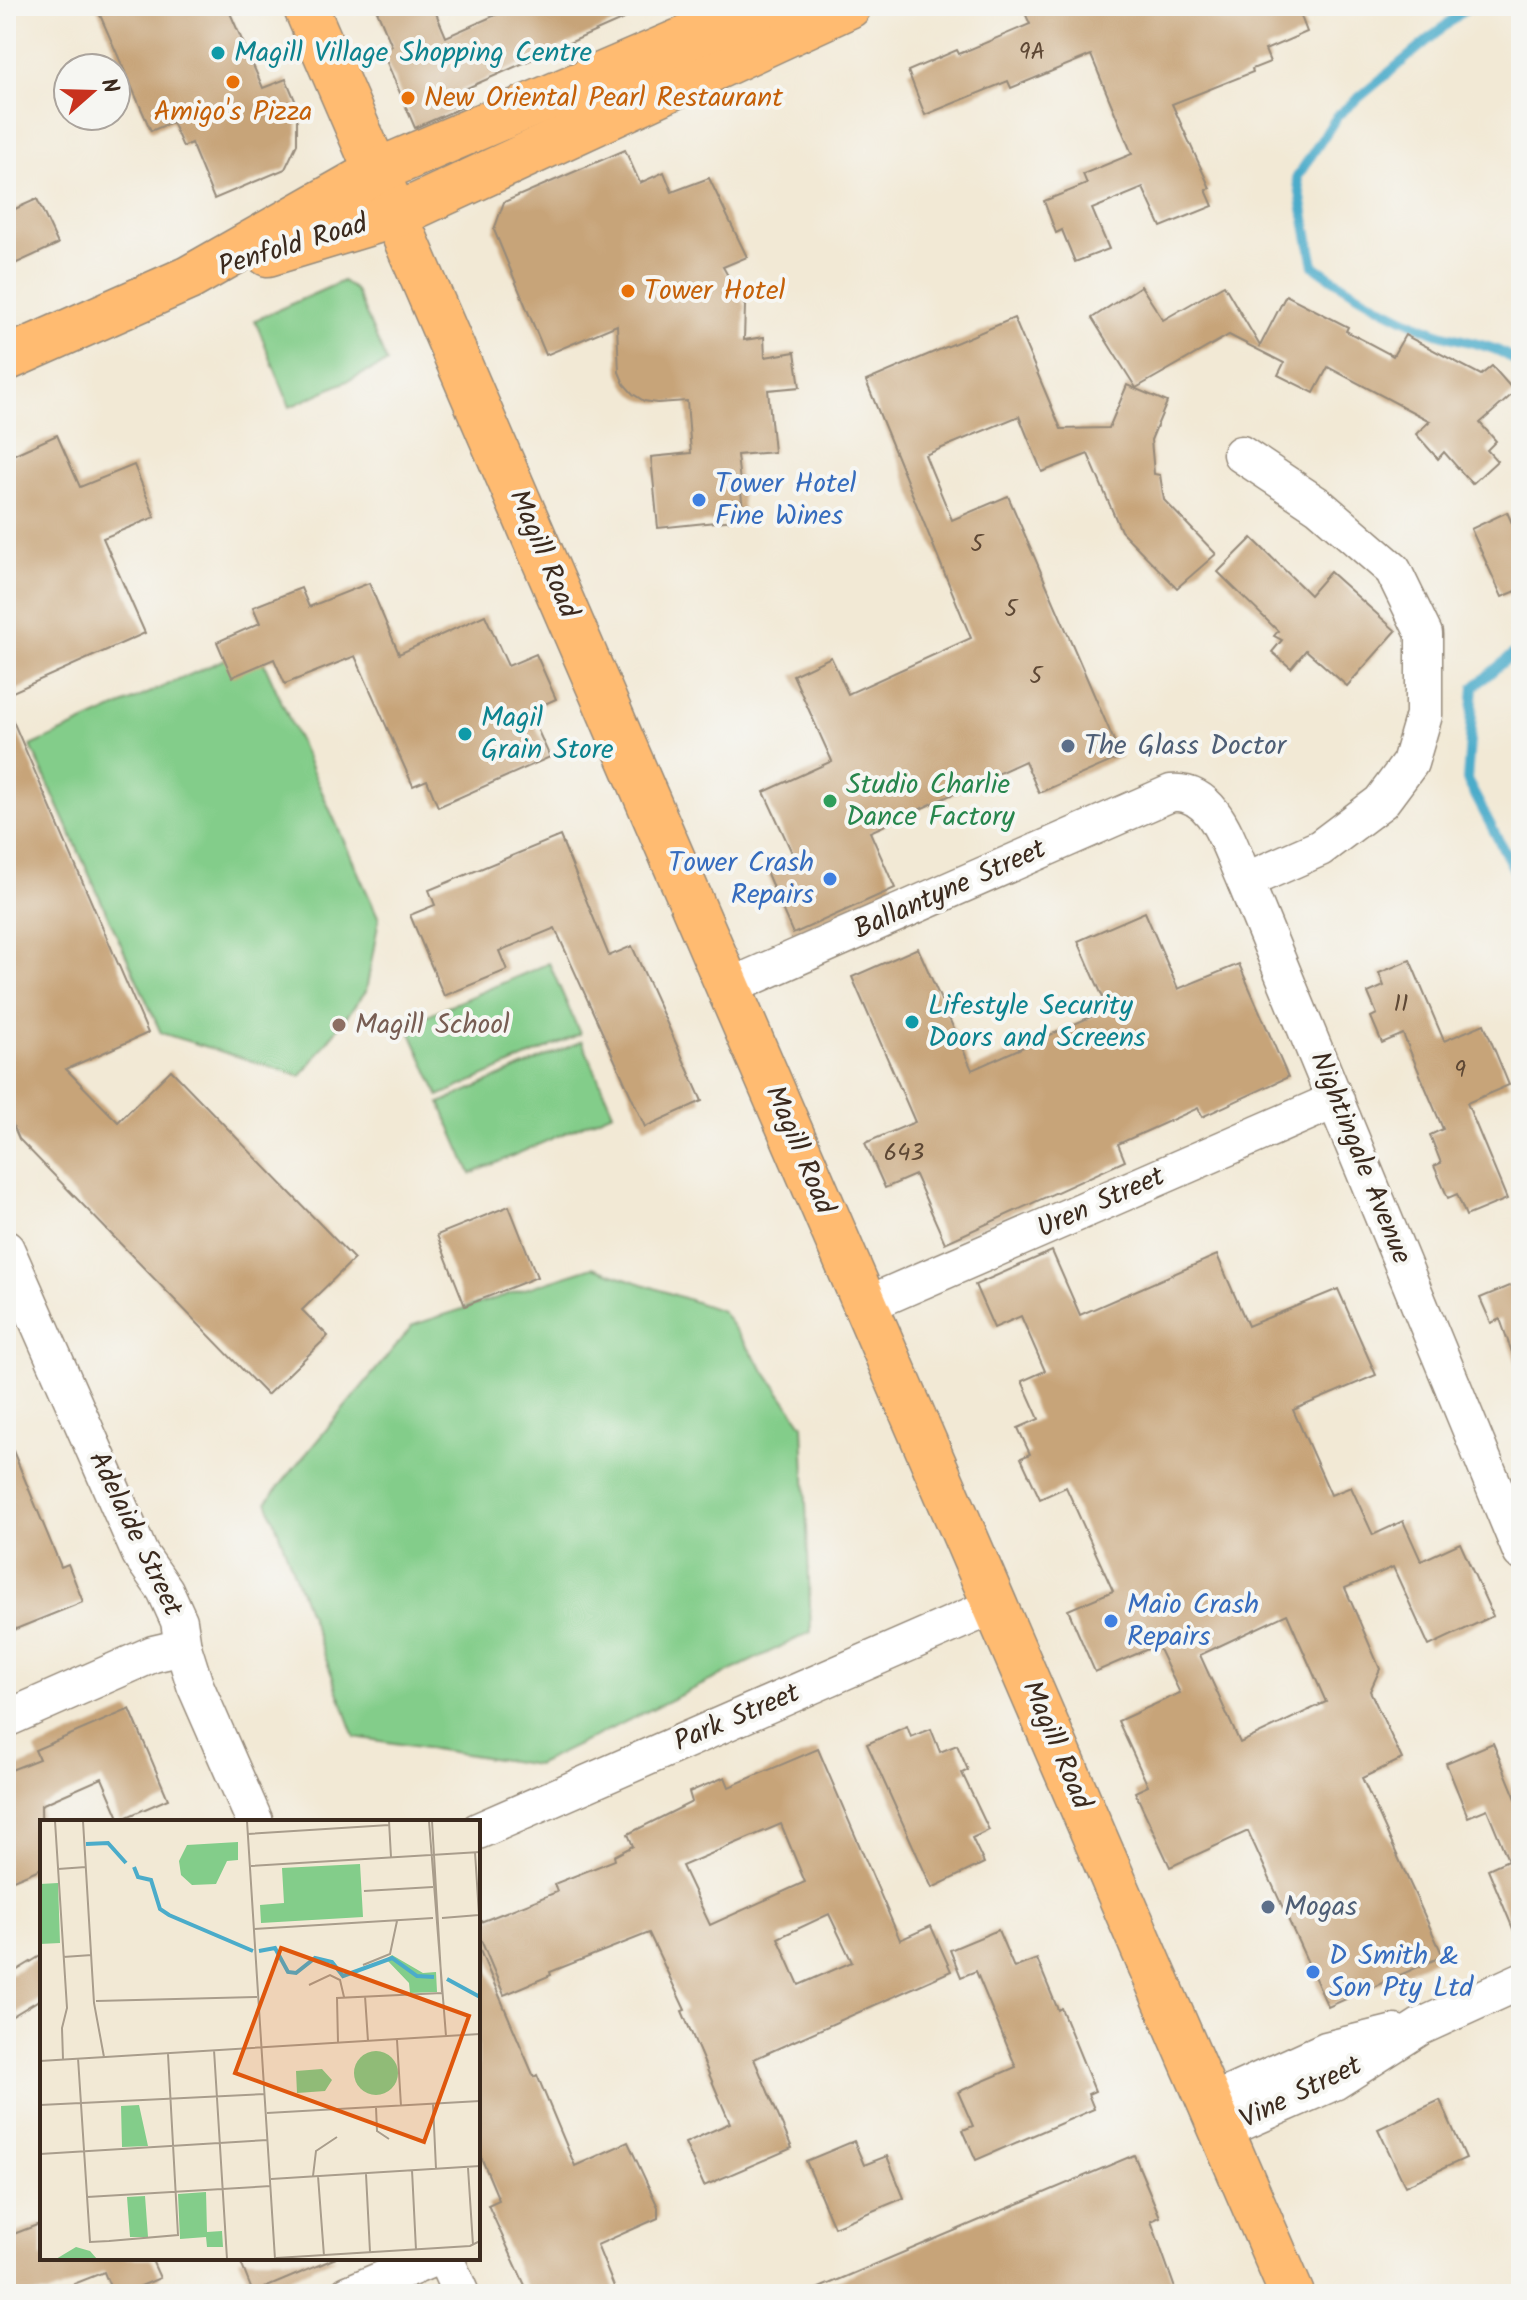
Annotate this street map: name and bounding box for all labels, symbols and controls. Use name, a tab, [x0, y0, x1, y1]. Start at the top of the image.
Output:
place label: Magill Village Shopping Centre	[234, 31, 593, 76]
house number: 9A	[1019, 33, 1045, 72]
marker: Magill Village Shopping Centre	[209, 44, 227, 62]
north arrow	[52, 52, 132, 132]
marker: Amigo's Pizza	[224, 73, 242, 91]
text: N	[90, 74, 127, 99]
place label: New Oriental Pearl Restaurant	[424, 76, 784, 121]
marker: New Oriental Pearl Restaurant	[399, 89, 417, 107]
place label: Amigo's Pizza	[154, 90, 312, 135]
street label: Penfold Road	[213, 202, 374, 290]
place label: Tower Hotel	[644, 269, 785, 314]
marker: Tower Hotel	[619, 282, 637, 300]
place label: Tower Hotel Fine Wines	[715, 462, 856, 539]
street label: Magill Road	[496, 482, 591, 626]
marker: Tower Hotel Fine Wines	[690, 491, 708, 509]
house number: 5	[971, 525, 986, 564]
house number: 5	[1005, 590, 1020, 629]
house number: 5	[1030, 657, 1045, 696]
place label: Magil Grain Store	[481, 696, 614, 773]
place label: The Glass Doctor	[1084, 724, 1288, 769]
marker: Magil Grain Store	[456, 725, 474, 743]
marker: The Glass Doctor	[1059, 737, 1077, 755]
place label: Studio Charlie Dance Factory	[846, 763, 1015, 840]
marker: Studio Charlie Dance Factory	[821, 792, 839, 810]
street label: Ballantyne Street	[847, 827, 1055, 953]
place label: Tower Crash Repairs	[668, 841, 814, 918]
marker: Tower Crash Repairs	[821, 870, 839, 888]
place label: Lifestyle Security Doors and Screens	[928, 984, 1146, 1061]
house number: 11	[1393, 985, 1409, 1024]
place label: Magill School	[355, 1003, 510, 1048]
marker: Lifestyle Security Doors and Screens	[903, 1013, 921, 1031]
marker: Magill School	[330, 1016, 348, 1034]
street label: Nightingale Avenue	[1297, 1045, 1423, 1272]
house number: 9	[1454, 1051, 1466, 1090]
street label: Magill Road	[752, 1078, 847, 1222]
house number: 643	[884, 1134, 924, 1173]
street label: Uren Street	[1030, 1154, 1173, 1251]
street label: Adelaide Street	[76, 1444, 195, 1625]
place label: Maio Crash Repairs	[1127, 1583, 1259, 1660]
marker: Maio Crash Repairs	[1102, 1612, 1120, 1630]
street label: Park Street	[667, 1671, 808, 1765]
street label: Magill Road	[1009, 1673, 1104, 1817]
inset map	[40, 1820, 480, 2260]
place label: Mogas	[1284, 1885, 1357, 1930]
marker: Mogas	[1259, 1898, 1277, 1916]
place label: D Smith & Son Pty Ltd	[1329, 1934, 1474, 2011]
marker: D Smith & Son Pty Ltd	[1304, 1963, 1322, 1981]
street label: Vine Street	[1232, 2043, 1371, 2142]

